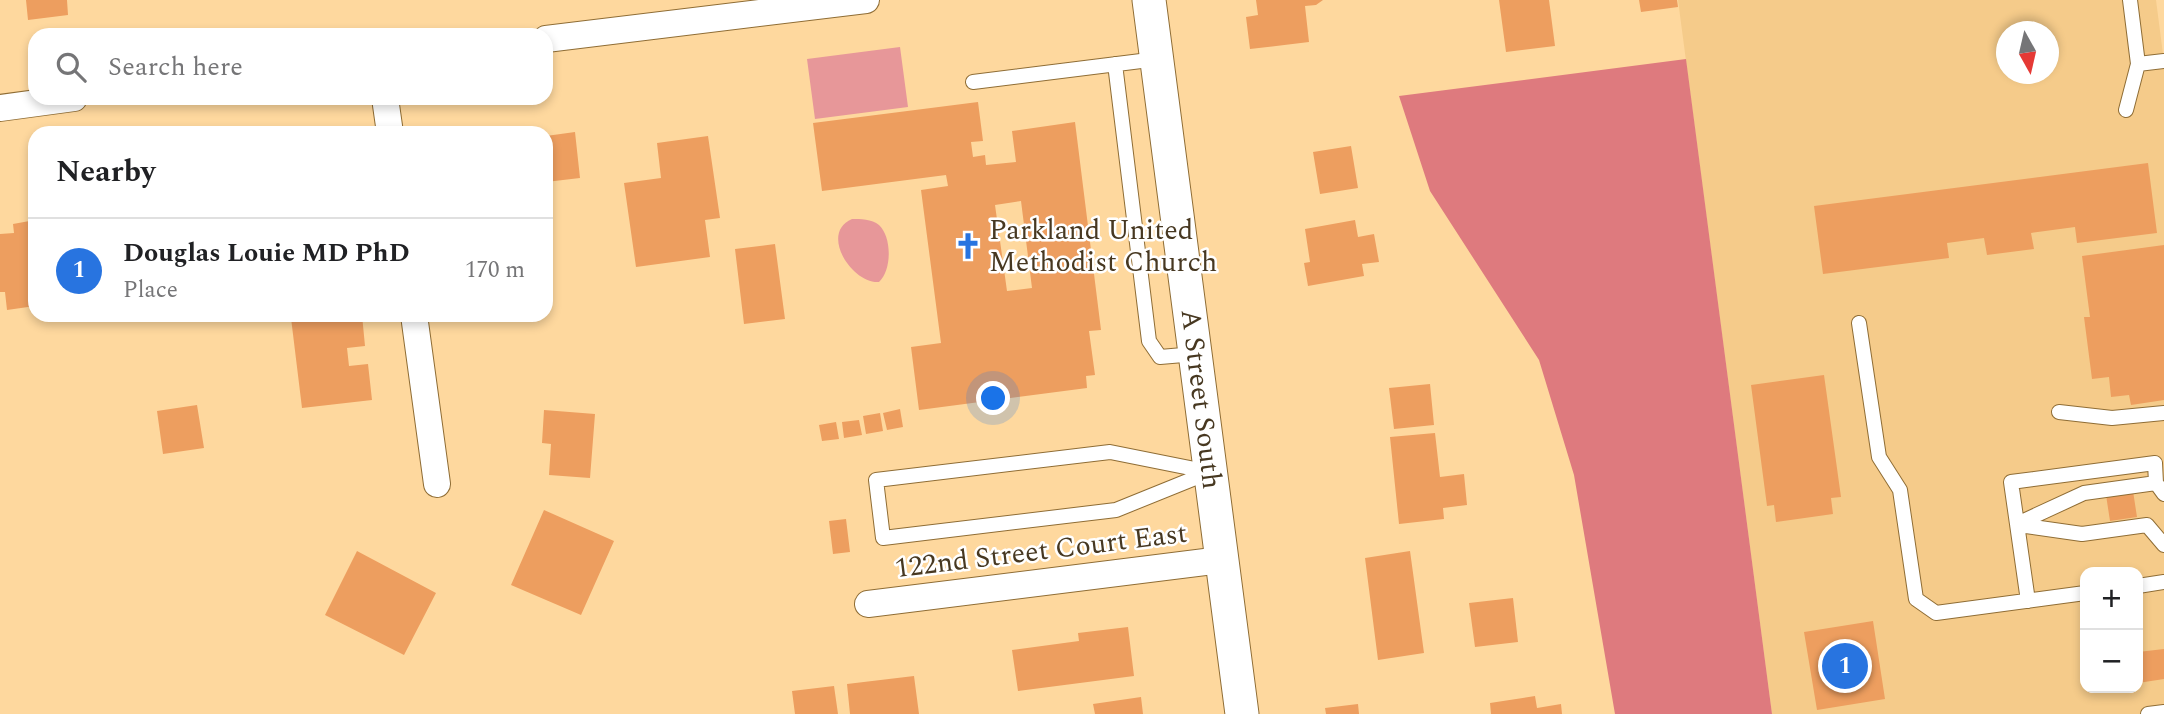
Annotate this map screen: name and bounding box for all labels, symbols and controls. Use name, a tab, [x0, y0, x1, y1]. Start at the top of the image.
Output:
north arrow	[1996, 21, 2059, 84]
search box	[28, 28, 553, 105]
text: Search here	[108, 47, 243, 87]
icon: search	[52, 48, 90, 86]
text: Nearby	[56, 149, 155, 195]
place label: Parkland United Methodist Church	[989, 209, 1217, 284]
church icon: Parkland United Methodist Church	[953, 231, 983, 261]
text: Douglas Louie MD PhD	[123, 233, 410, 273]
text: 1	[73, 253, 85, 288]
text: 170 m	[465, 253, 525, 288]
text: Place	[123, 273, 178, 308]
street label: A Street South	[1169, 307, 1233, 491]
your location	[976, 381, 1010, 415]
street label: 122nd Street Court East	[892, 512, 1190, 590]
map controls	[2080, 567, 2143, 693]
button: +	[2080, 567, 2143, 630]
button: −	[2080, 630, 2143, 693]
pin: 1	[1822, 640, 1868, 692]

